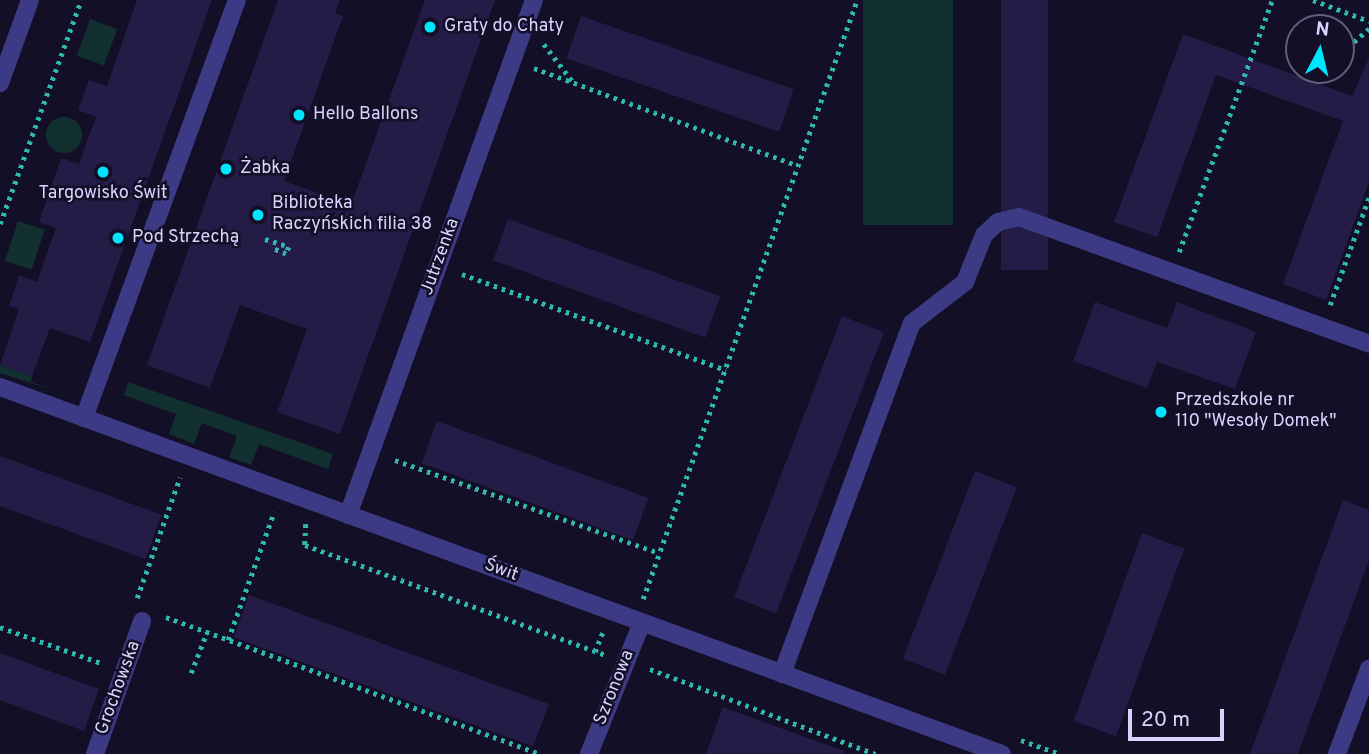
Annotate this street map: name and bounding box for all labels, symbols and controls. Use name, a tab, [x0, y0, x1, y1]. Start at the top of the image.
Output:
north arrow	[1285, 14, 1355, 84]
place label: Graty do Chaty	[444, 16, 564, 38]
text: N	[1314, 17, 1331, 43]
marker: Graty do Chaty	[422, 19, 438, 35]
place label: Hello Ballons	[313, 104, 418, 126]
marker: Hello Ballons	[291, 107, 307, 123]
place label: Żabka	[240, 158, 290, 180]
marker: Żabka	[218, 161, 234, 177]
marker: Targowisko Świt	[95, 164, 111, 180]
place label: Targowisko Świt	[38, 183, 168, 205]
place label: Biblioteka Raczyńskich filia 38	[272, 194, 432, 236]
marker: Biblioteka Raczyńskich filia 38	[250, 207, 266, 223]
street label: Jutrzenka	[417, 216, 465, 298]
place label: Pod Strzechą	[132, 227, 239, 249]
marker: Pod Strzechą	[110, 230, 126, 246]
place label: Przedszkole nr 110 "Wesoły Domek"	[1175, 391, 1337, 434]
marker: Przedszkole nr 110 "Wesoły Domek"	[1153, 404, 1169, 420]
street label: Świt	[481, 555, 521, 587]
street label: Grochowska	[92, 638, 146, 738]
street label: Szronowa	[590, 647, 640, 729]
scale bar	[1131, 694, 1227, 738]
text: 20 m	[1141, 707, 1190, 734]

